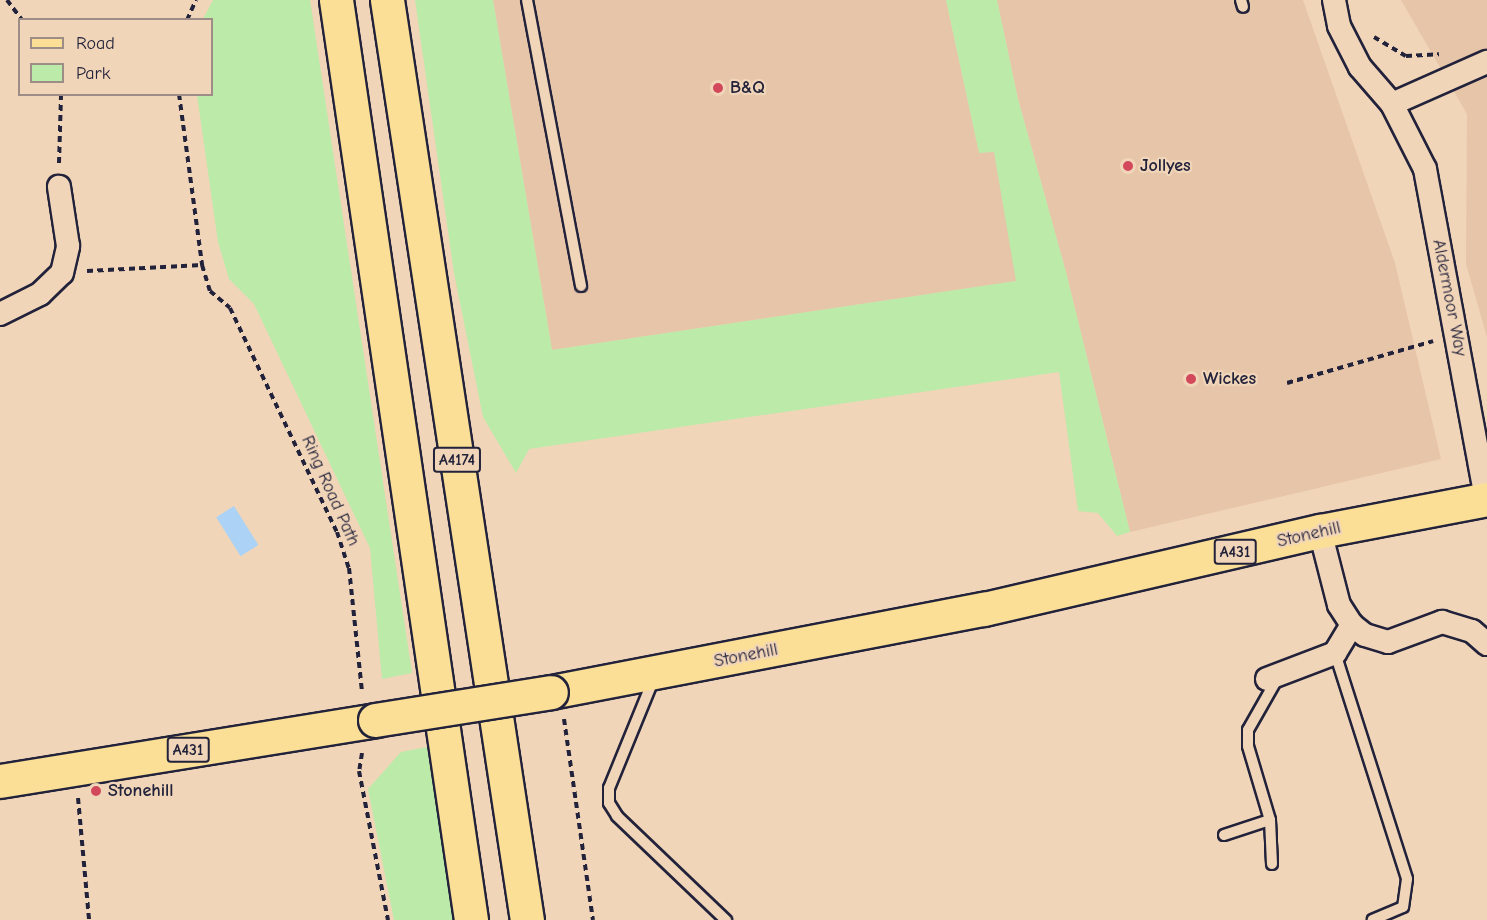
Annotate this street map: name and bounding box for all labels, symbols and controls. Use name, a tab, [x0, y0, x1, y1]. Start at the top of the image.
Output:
legend	[18, 18, 213, 96]
text: Road	[76, 33, 115, 54]
text: Park	[76, 63, 110, 84]
place label: B&Q	[730, 77, 765, 99]
marker: B&Q	[711, 81, 725, 95]
place label: Jollyes	[1140, 155, 1191, 177]
marker: Jollyes	[1121, 159, 1135, 173]
street label: Aldermoor Way	[1427, 238, 1471, 358]
place label: Wickes	[1203, 368, 1256, 390]
marker: Wickes	[1184, 372, 1198, 386]
street label: Ring Road Path	[296, 432, 364, 550]
road number: A4174	[432, 447, 482, 473]
street label: Stonehill	[1275, 517, 1343, 553]
road number: A431	[1212, 539, 1258, 565]
street label: Stonehill	[712, 639, 780, 673]
road number: A431	[166, 737, 210, 763]
place label: Stonehill	[108, 780, 174, 802]
marker: Stonehill	[89, 784, 103, 798]

